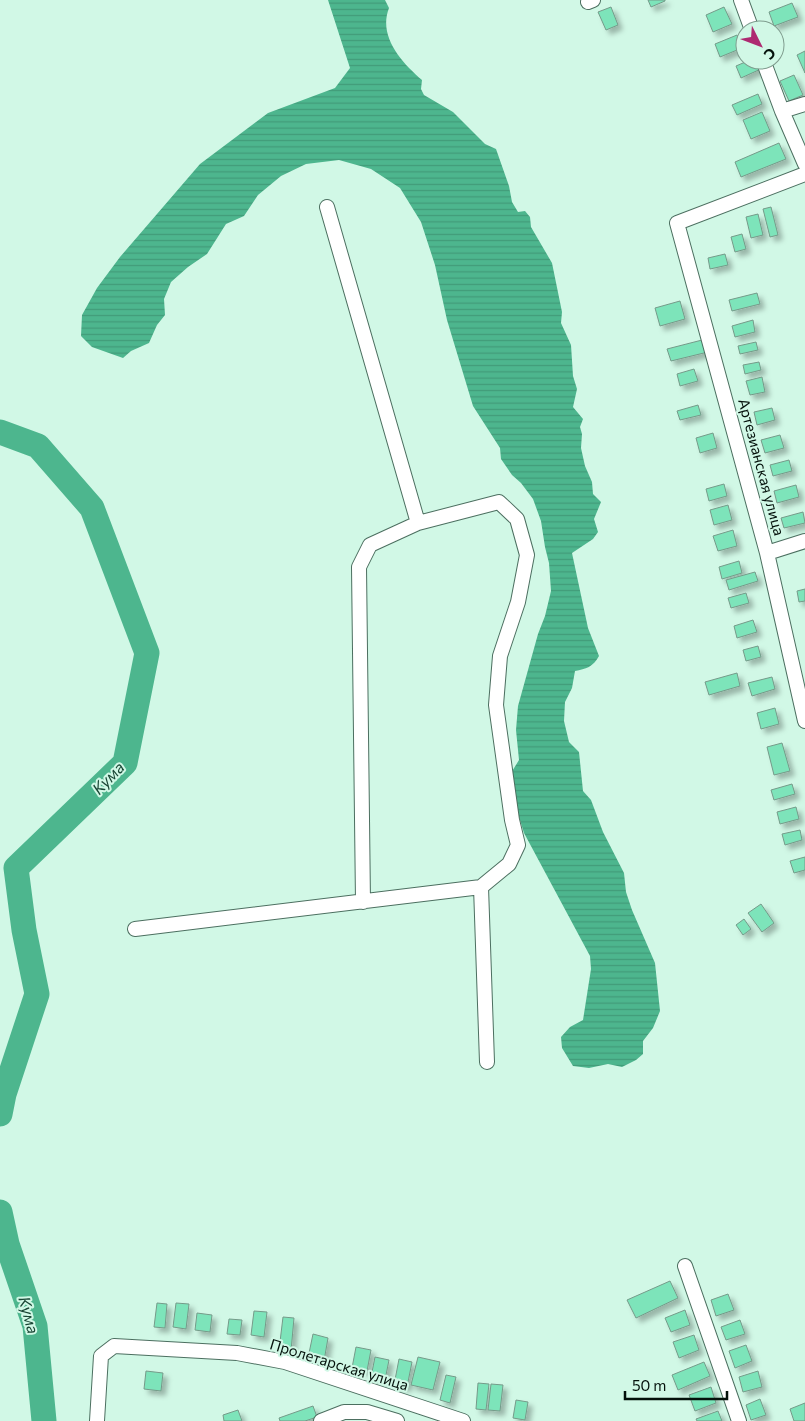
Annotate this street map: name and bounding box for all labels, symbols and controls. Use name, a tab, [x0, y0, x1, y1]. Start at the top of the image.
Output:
north arrow	[735, 20, 785, 70]
text: С	[761, 45, 780, 63]
street label: Артезианская улица	[735, 396, 789, 537]
water label: Кума	[88, 757, 128, 798]
water label: Кума	[15, 1294, 44, 1336]
street label: Пролетарская улица	[268, 1334, 411, 1394]
scale bar	[625, 1368, 728, 1400]
text: 50 m	[632, 1376, 666, 1394]

